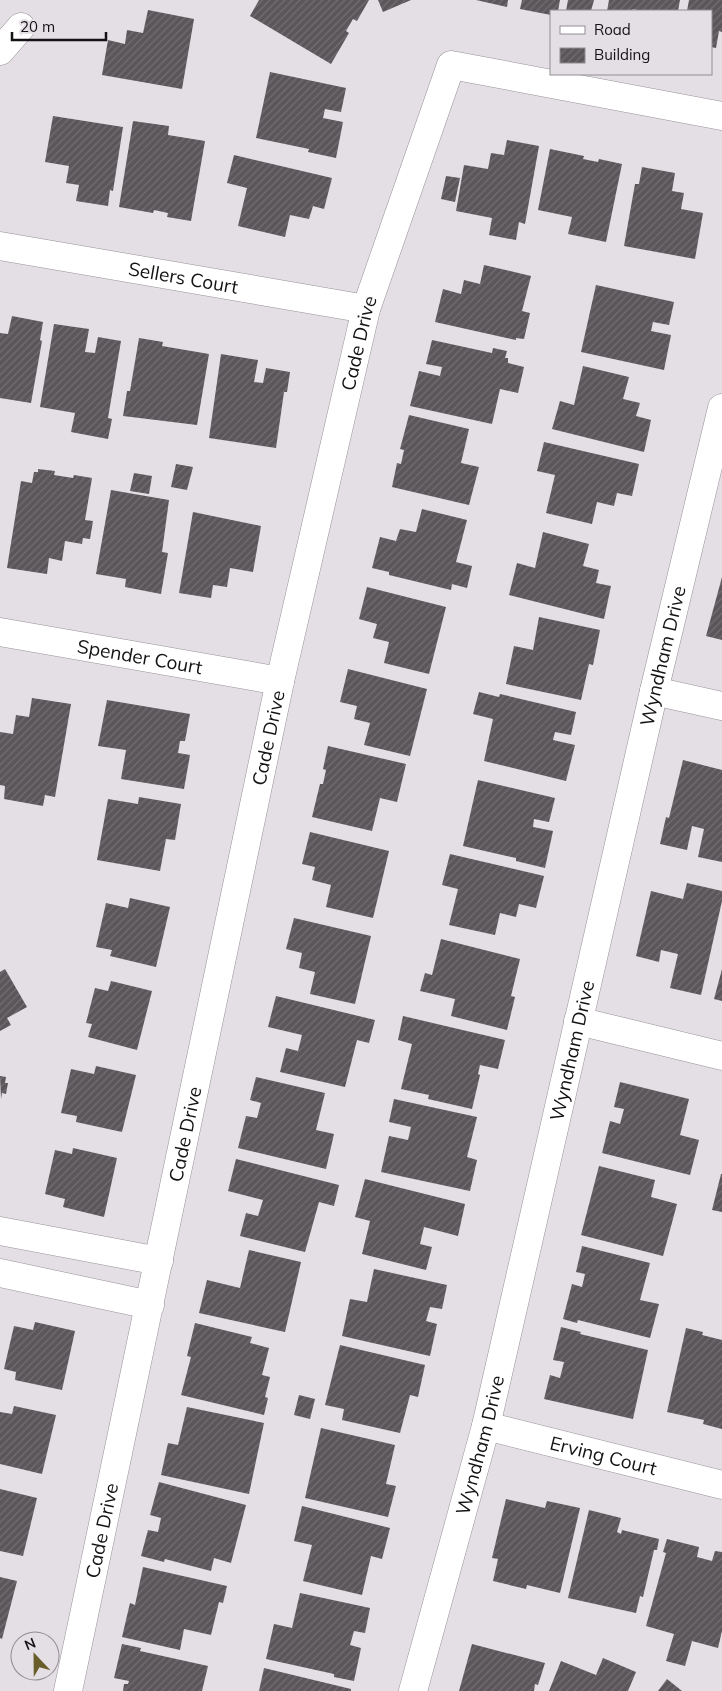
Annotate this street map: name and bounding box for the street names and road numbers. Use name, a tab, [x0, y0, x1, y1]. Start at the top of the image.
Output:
street label: Sellers Court	[127, 256, 240, 299]
street label: Cade Drive	[336, 292, 382, 393]
street label: Wyndham Drive	[634, 583, 691, 728]
street label: Spender Court	[75, 634, 205, 679]
street label: Cade Drive	[246, 688, 290, 788]
street label: Wyndham Drive	[544, 978, 599, 1123]
street label: Cade Drive	[163, 1084, 207, 1184]
street label: Wyndham Drive	[450, 1373, 509, 1517]
street label: Erving Court	[548, 1430, 660, 1480]
street label: Cade Drive	[80, 1481, 123, 1580]

